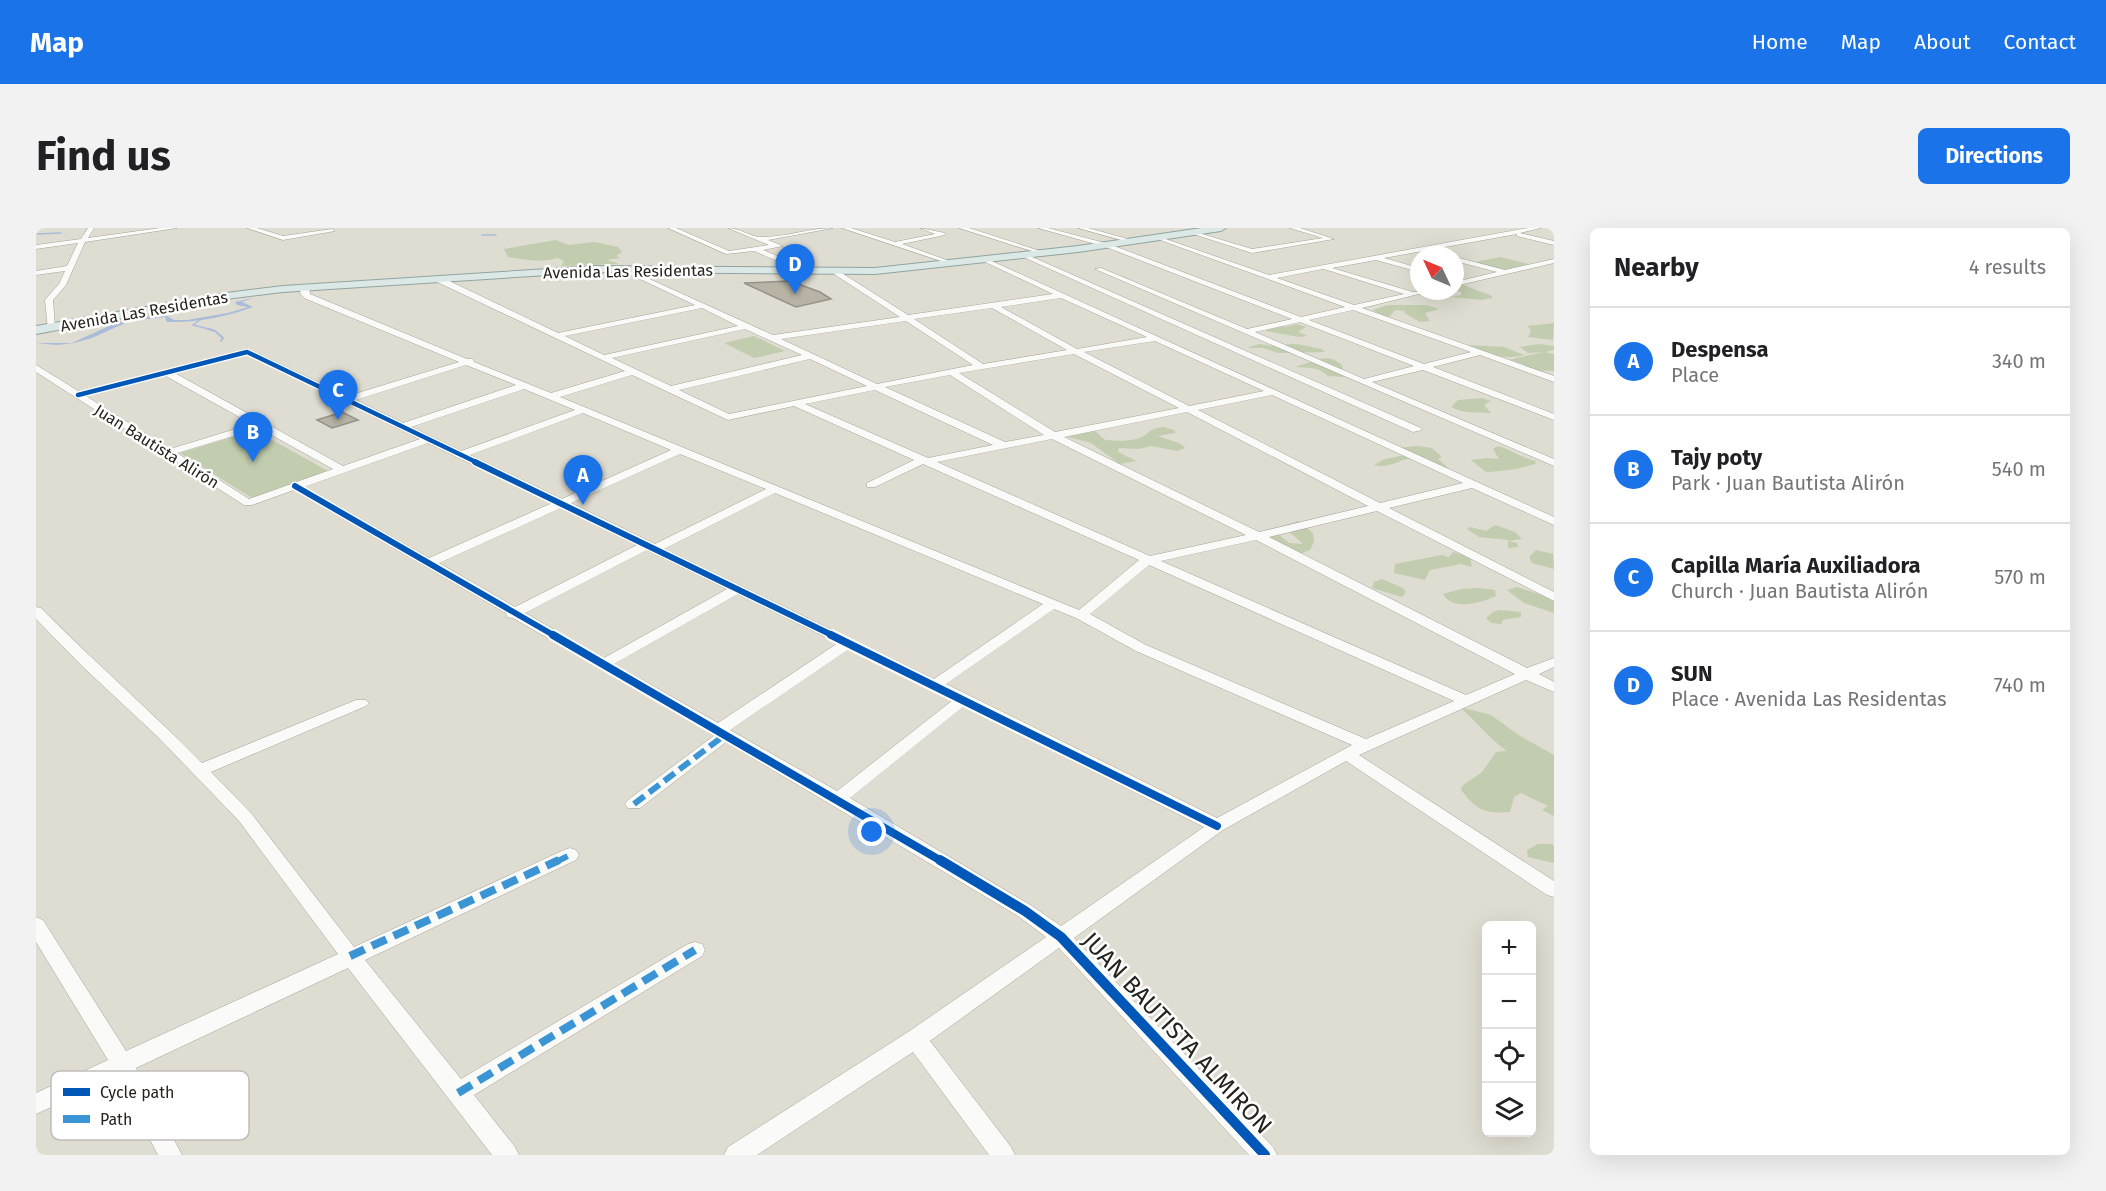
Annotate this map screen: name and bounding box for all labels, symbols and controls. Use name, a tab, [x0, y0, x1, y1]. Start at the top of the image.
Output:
text: Map	[30, 26, 84, 59]
text: Home	[1752, 29, 1808, 55]
text: Map	[1841, 29, 1881, 55]
text: About	[1914, 29, 1971, 55]
text: Contact	[2004, 29, 2076, 55]
button: Directions	[1918, 128, 2070, 184]
text: Find us	[36, 131, 171, 181]
pin: D	[776, 244, 814, 294]
north arrow	[1410, 246, 1464, 300]
text: Nearby	[1614, 252, 1699, 283]
text: 4 results	[1969, 255, 2046, 279]
street label: Avenida Las Residentas	[543, 261, 713, 282]
street label: Avenida Las Residentas	[59, 287, 229, 336]
text: Despensa	[1671, 336, 1769, 363]
text: A	[1628, 349, 1639, 373]
text: 340 m	[1992, 349, 2046, 373]
text: Place	[1671, 363, 1719, 387]
pin: C	[318, 370, 358, 420]
street label: Juan Bautista Alirón	[91, 400, 223, 492]
pin: B	[234, 412, 272, 462]
text: Tajy poty	[1671, 444, 1762, 471]
pin: A	[564, 456, 602, 505]
text: B	[1627, 457, 1640, 481]
text: 540 m	[1992, 457, 2046, 481]
text: Park · Juan Bautista Alirón	[1671, 471, 1905, 495]
text: Capilla María Auxiliadora	[1671, 552, 1921, 579]
text: C	[1628, 565, 1639, 589]
text: 570 m	[1994, 565, 2046, 589]
text: Church · Juan Bautista Alirón	[1671, 579, 1928, 603]
text: SUN	[1671, 660, 1713, 687]
text: D	[1627, 673, 1640, 697]
text: 740 m	[1994, 673, 2046, 697]
text: Place · Avenida Las Residentas	[1671, 687, 1947, 711]
your location	[857, 817, 886, 846]
map controls	[1482, 921, 1536, 1137]
button: +	[1482, 921, 1536, 975]
street label: JUAN BAUTISTA ALMIRON	[1076, 926, 1278, 1140]
button: −	[1482, 975, 1536, 1029]
button: locate	[1482, 1029, 1536, 1083]
legend	[51, 1071, 249, 1140]
text: Cycle path	[100, 1083, 174, 1102]
button: layers	[1482, 1083, 1536, 1137]
text: Path	[100, 1110, 132, 1129]

